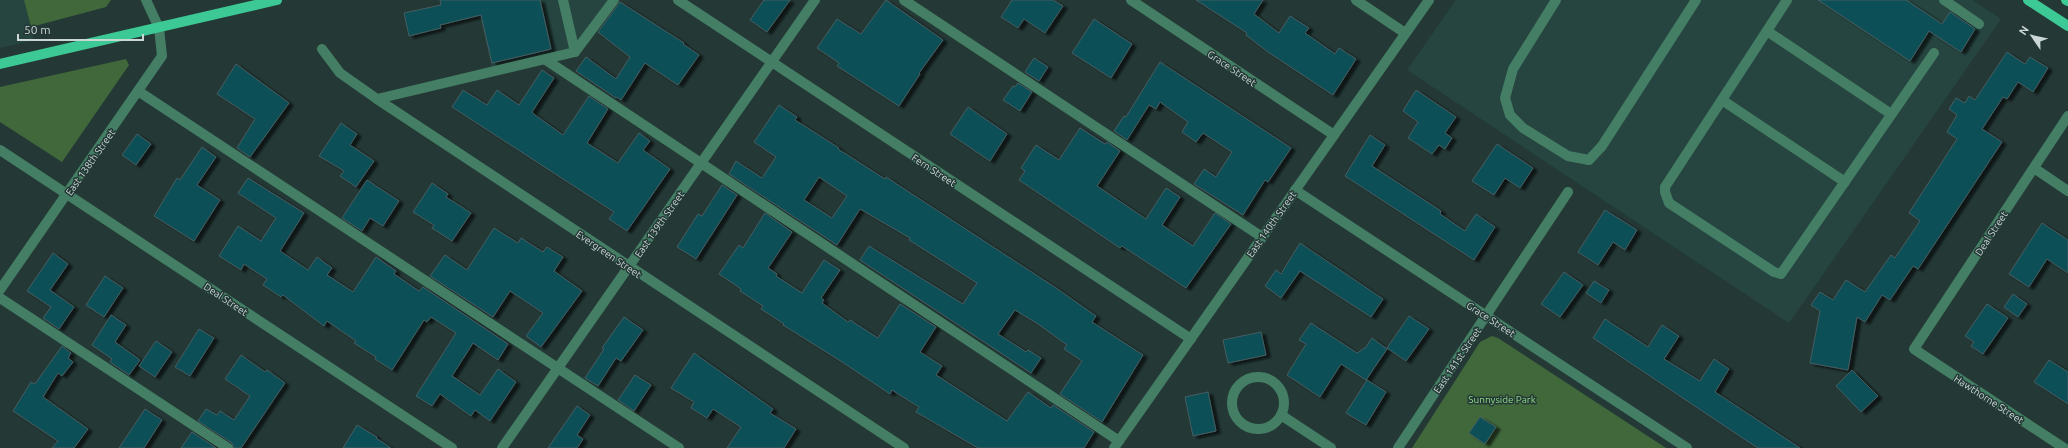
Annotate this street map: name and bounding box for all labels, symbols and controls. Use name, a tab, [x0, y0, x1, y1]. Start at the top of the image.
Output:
scale bar	[18, 16, 143, 42]
north arrow	[2012, 16, 2052, 56]
text: 50 m	[24, 23, 51, 36]
text: N	[2016, 24, 2031, 37]
street label: Grace Street	[1205, 48, 1258, 89]
street label: East 138th Street	[64, 127, 117, 197]
street label: Fern Street	[910, 152, 958, 189]
street label: East 139th Street	[633, 189, 686, 259]
street label: East 140th Street	[1245, 189, 1298, 259]
street label: Deal Street	[1973, 209, 2010, 257]
street label: Evergreen Street	[574, 229, 643, 280]
street label: Deal Street	[202, 281, 250, 318]
street label: Grace Street	[1464, 300, 1517, 339]
street label: East 141st Street	[1431, 325, 1483, 395]
street label: Hawthorne Street	[1952, 373, 2026, 426]
park label: Sunnyside Park	[1468, 394, 1536, 405]

